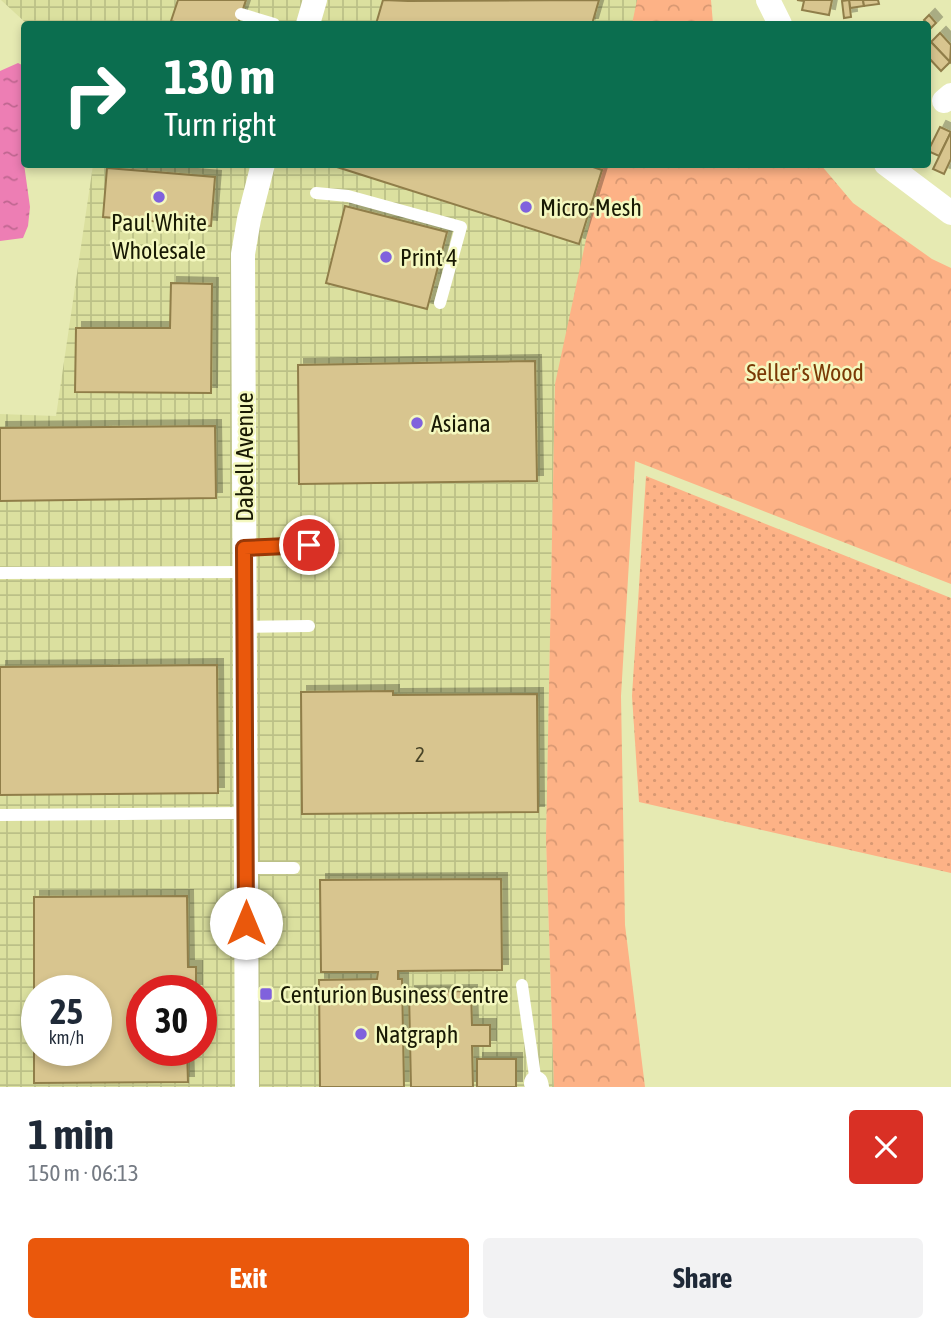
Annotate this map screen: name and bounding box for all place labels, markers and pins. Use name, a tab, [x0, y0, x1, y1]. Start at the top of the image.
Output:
marker: Paul White Wholesale	[151, 189, 167, 205]
place label: Micro-Mesh	[540, 194, 642, 221]
marker: Micro-Mesh	[518, 199, 534, 215]
place label: Paul White Wholesale	[111, 209, 207, 264]
place label: Print 4	[400, 244, 457, 271]
marker: Print 4	[378, 249, 394, 265]
place label: Asiana	[431, 410, 491, 437]
marker: Asiana	[409, 415, 425, 431]
pin	[279, 515, 339, 575]
place label: Centurion Business Centre	[280, 981, 509, 1008]
marker: Centurion Business Centre	[258, 986, 274, 1002]
place label: Natgraph	[375, 1021, 458, 1048]
marker: Natgraph	[353, 1026, 369, 1042]

